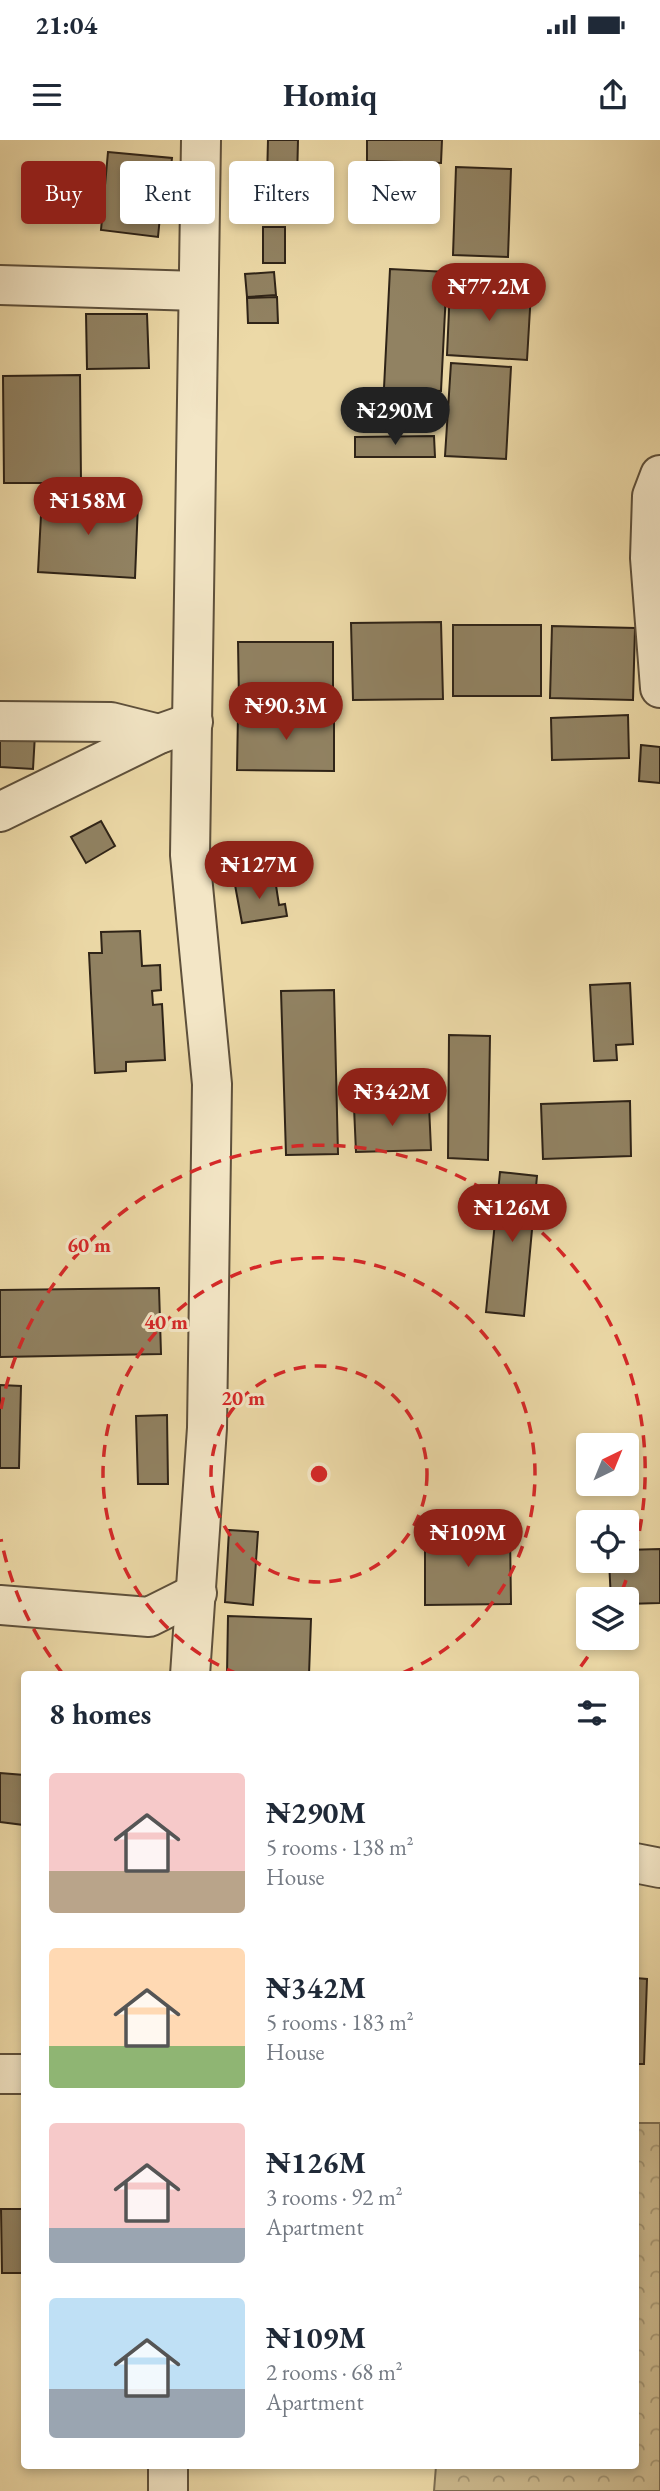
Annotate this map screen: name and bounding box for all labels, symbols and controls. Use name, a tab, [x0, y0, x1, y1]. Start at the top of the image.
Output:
text: 21:04	[35, 8, 97, 42]
text: Homiq	[283, 74, 377, 116]
icon: menu	[28, 76, 66, 114]
icon: share	[594, 76, 632, 114]
chip: Buy	[21, 161, 106, 224]
chip: Rent	[120, 161, 215, 224]
chip: Filters	[229, 161, 334, 224]
chip: New	[348, 161, 440, 224]
pin: ₦77.2M	[432, 264, 546, 323]
text: ₦77.2M	[448, 271, 530, 301]
pin: ₦290M	[346, 387, 444, 447]
text: ₦290M	[357, 395, 433, 425]
pin: ₦158M	[39, 478, 137, 537]
text: ₦158M	[50, 485, 126, 515]
pin: ₦90.3M	[229, 682, 343, 742]
text: ₦90.3M	[245, 690, 327, 720]
pin: ₦127M	[210, 842, 308, 901]
text: ₦127M	[221, 849, 297, 879]
pin: ₦342M	[343, 1068, 441, 1128]
text: ₦342M	[354, 1076, 430, 1106]
pin: ₦126M	[463, 1184, 561, 1244]
text: ₦126M	[474, 1192, 550, 1222]
text: 60 m	[67, 1231, 111, 1258]
text: 40 m	[144, 1308, 188, 1335]
text: 20 m	[221, 1384, 265, 1411]
north arrow	[576, 1433, 639, 1496]
map controls	[576, 1433, 639, 1650]
centre of rings	[307, 1462, 331, 1486]
pin: ₦109M	[419, 1510, 517, 1569]
button: locate	[576, 1510, 639, 1573]
text: ₦109M	[430, 1517, 506, 1547]
button: layers	[576, 1587, 639, 1650]
text: 8 homes	[49, 1694, 151, 1733]
icon: filters	[573, 1694, 611, 1732]
text: ₦290M	[266, 1793, 366, 1832]
icon: home	[105, 1801, 189, 1885]
text: 5 rooms · 138 m²	[266, 1832, 414, 1862]
text: House	[266, 1862, 325, 1892]
text: ₦342M	[266, 1968, 366, 2007]
icon: home	[105, 1976, 189, 2060]
text: 5 rooms · 183 m²	[266, 2007, 414, 2037]
text: House	[266, 2037, 325, 2067]
text: ₦126M	[266, 2143, 366, 2182]
icon: home	[105, 2151, 189, 2235]
text: 3 rooms · 92 m²	[266, 2182, 403, 2212]
text: Apartment	[266, 2212, 364, 2242]
text: ₦109M	[266, 2318, 366, 2357]
icon: home	[105, 2326, 189, 2410]
text: 2 rooms · 68 m²	[266, 2357, 403, 2387]
text: Apartment	[266, 2387, 364, 2417]

